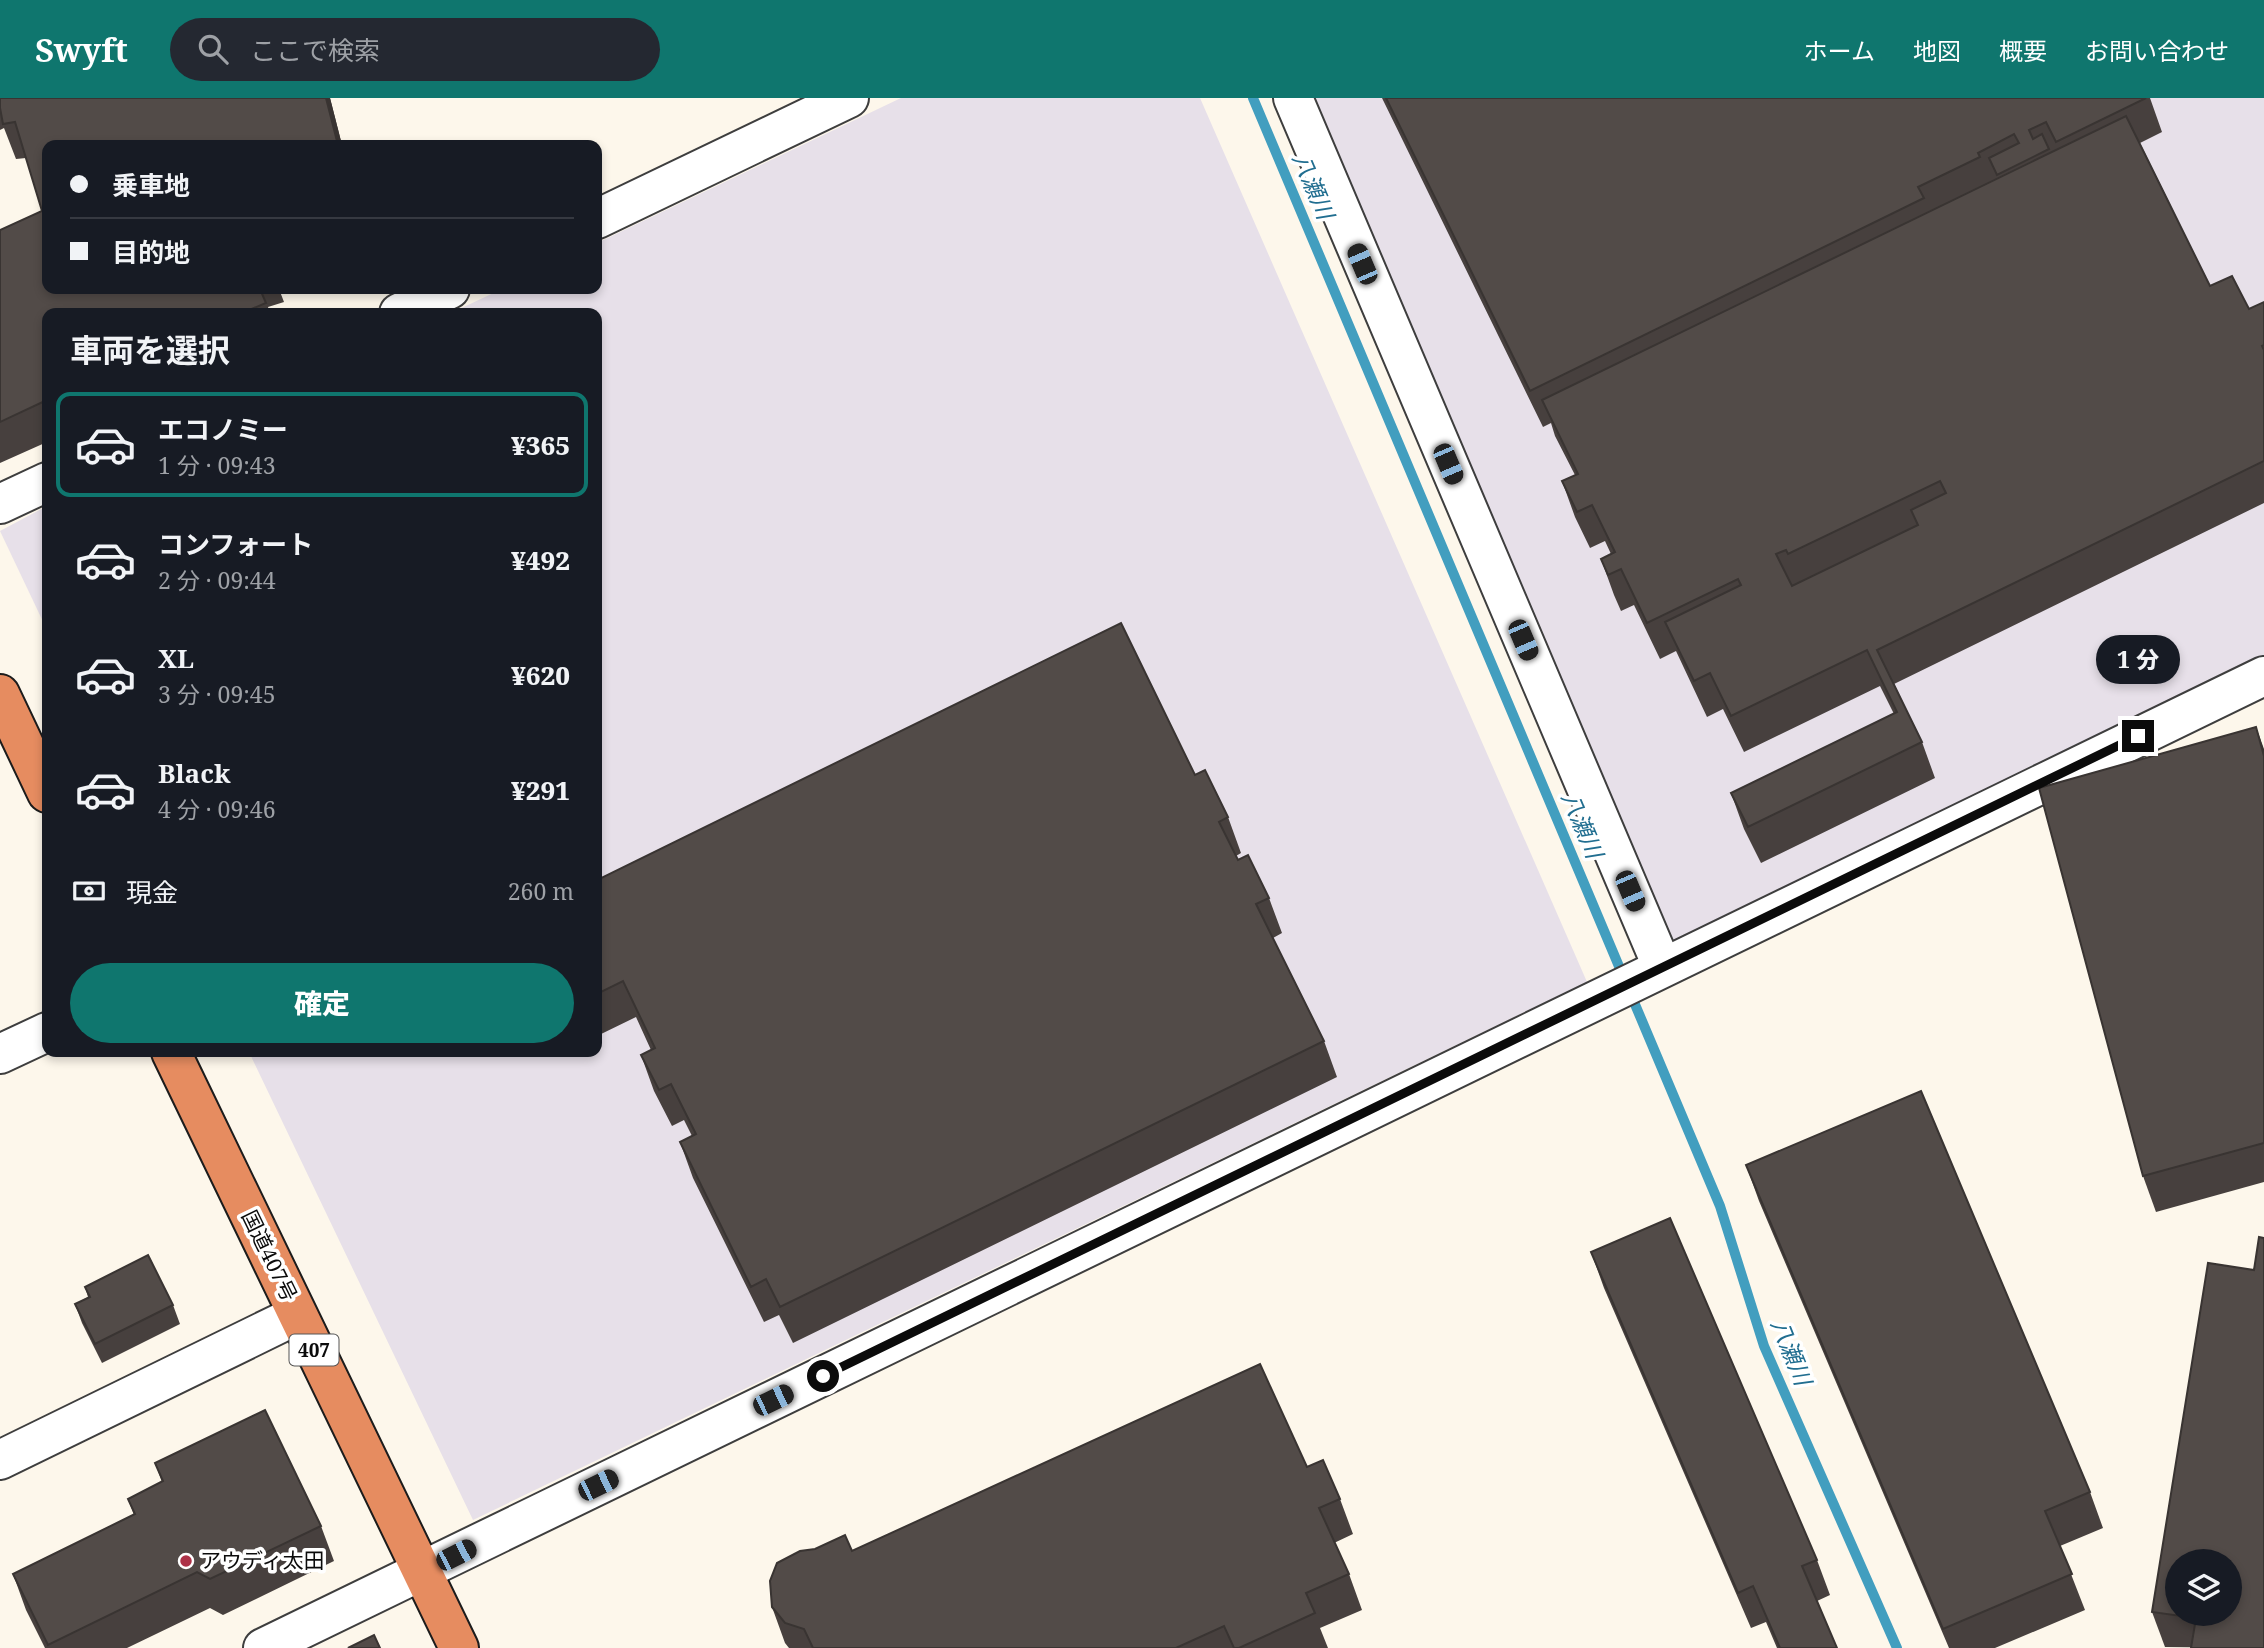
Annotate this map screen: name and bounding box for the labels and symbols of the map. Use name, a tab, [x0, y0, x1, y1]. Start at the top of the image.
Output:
water label: 八瀬川	[1286, 148, 1343, 226]
car	[1345, 241, 1380, 287]
car	[1431, 441, 1466, 487]
car	[1506, 617, 1541, 663]
callout: 1 分	[2096, 634, 2180, 684]
route end	[2122, 720, 2154, 752]
water label: 八瀬川	[1555, 787, 1612, 865]
car	[1613, 868, 1648, 914]
street label: 国道407号	[236, 1205, 304, 1306]
water label: 八瀬川	[1764, 1314, 1821, 1392]
road number: 407	[290, 1334, 338, 1366]
route start	[807, 1360, 839, 1392]
car	[750, 1381, 797, 1419]
car	[575, 1466, 622, 1504]
car	[433, 1536, 480, 1574]
place label: アウディ太田	[200, 1546, 325, 1574]
marker: アウディ太田	[178, 1553, 194, 1569]

